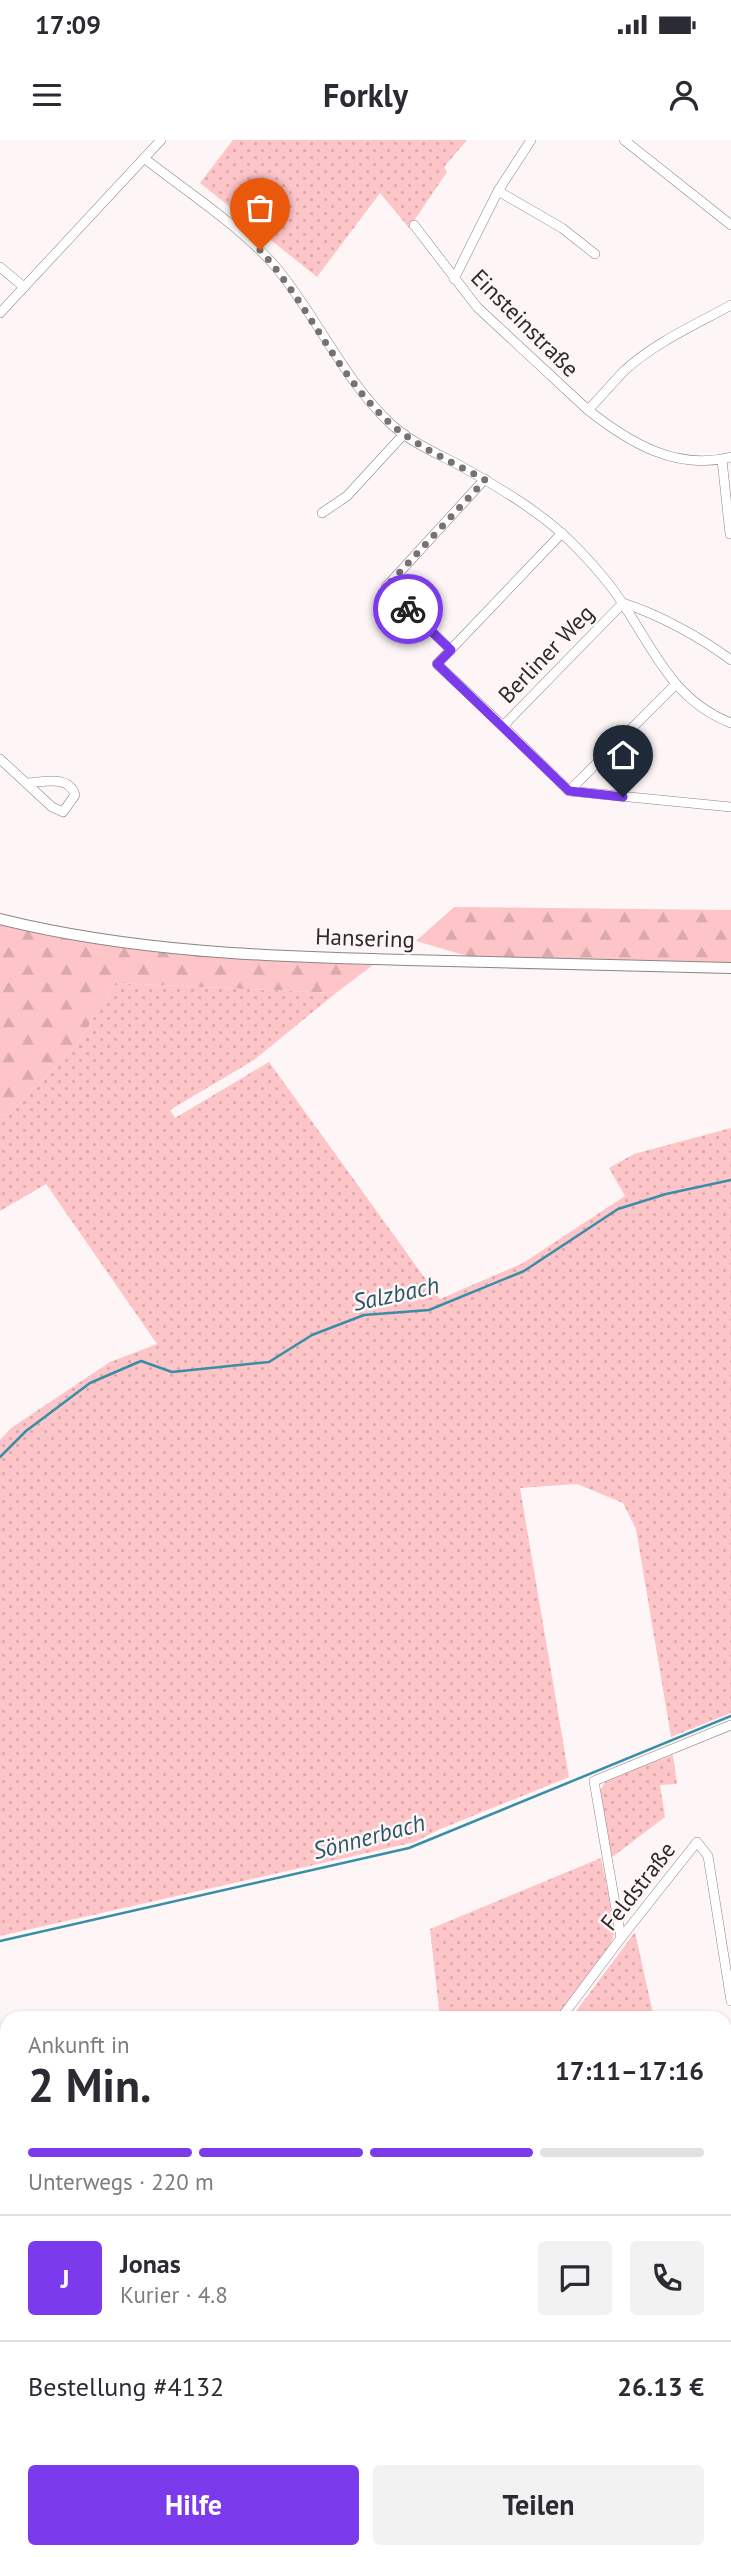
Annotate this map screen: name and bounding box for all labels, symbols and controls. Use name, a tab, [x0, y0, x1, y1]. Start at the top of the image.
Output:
text: 17:09	[35, 8, 101, 41]
text: Forkly	[323, 74, 408, 116]
icon: menu	[28, 76, 66, 114]
icon: person	[665, 76, 703, 114]
pin	[230, 178, 290, 250]
icon: bag	[241, 189, 279, 227]
street label: Einsteinstraße	[465, 263, 585, 383]
courier	[373, 574, 443, 644]
icon: bike	[389, 590, 427, 628]
street label: Berliner Weg	[492, 598, 600, 709]
pin	[593, 725, 653, 797]
icon: home	[604, 736, 642, 774]
street label: Hansering	[315, 921, 415, 954]
water label: Salzbach	[350, 1269, 442, 1318]
water label: Sönnerbach	[309, 1807, 428, 1866]
street label: Feldstraße	[594, 1836, 681, 1936]
text: Ankunft in	[28, 2030, 130, 2059]
text: 17:11–17:16	[555, 2054, 704, 2087]
text: 2 Min.	[28, 2055, 151, 2115]
text: Unterwegs · 220 m	[28, 2167, 214, 2196]
button: chat	[538, 2241, 612, 2315]
button: phone	[630, 2241, 704, 2315]
text: Jonas	[120, 2247, 181, 2280]
text: J	[61, 2262, 69, 2295]
text: Kurier · 4.8	[120, 2280, 228, 2309]
text: Bestellung #4132	[28, 2370, 224, 2403]
text: 26.13 €	[617, 2370, 704, 2403]
button: Hilfe	[28, 2465, 359, 2545]
button: Teilen	[373, 2465, 704, 2545]

